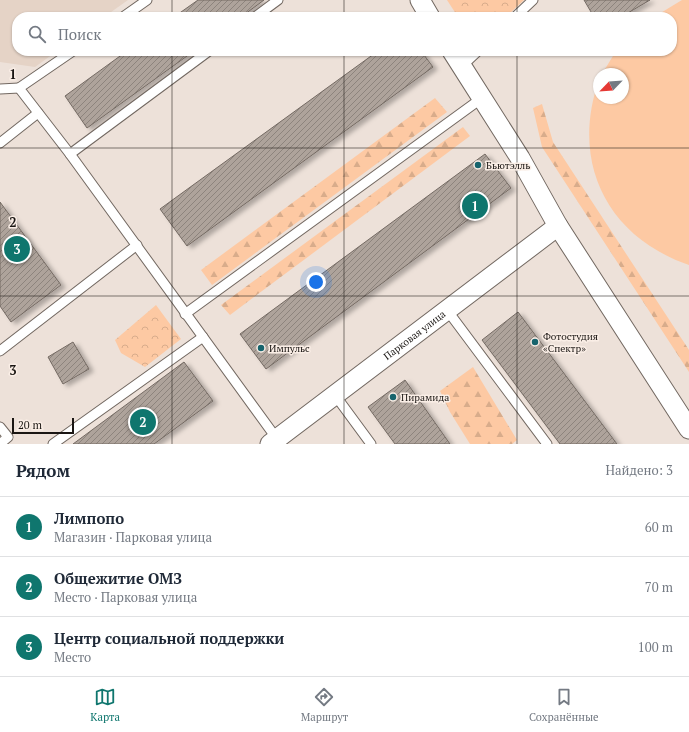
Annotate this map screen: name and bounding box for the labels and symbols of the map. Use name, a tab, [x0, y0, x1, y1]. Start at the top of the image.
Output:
text: 1	[9, 65, 17, 83]
north arrow	[593, 68, 629, 104]
place label: Бьютэлль	[486, 159, 530, 172]
marker: Бьютэлль	[473, 160, 483, 170]
pin: 1	[462, 191, 488, 221]
text: 2	[9, 213, 17, 231]
pin: 3	[4, 234, 30, 264]
your location	[306, 272, 326, 292]
street label: Парковая улица	[381, 308, 448, 363]
place label: Фотостудия «Спектр»	[543, 330, 598, 355]
marker: Фотостудия «Спектр»	[530, 337, 540, 347]
place label: Импульс	[269, 342, 310, 355]
marker: Импульс	[256, 343, 266, 353]
text: 3	[9, 361, 17, 379]
place label: Пирамида	[401, 391, 449, 404]
marker: Пирамида	[388, 392, 398, 402]
pin: 2	[130, 407, 156, 437]
scale bar	[12, 416, 74, 435]

